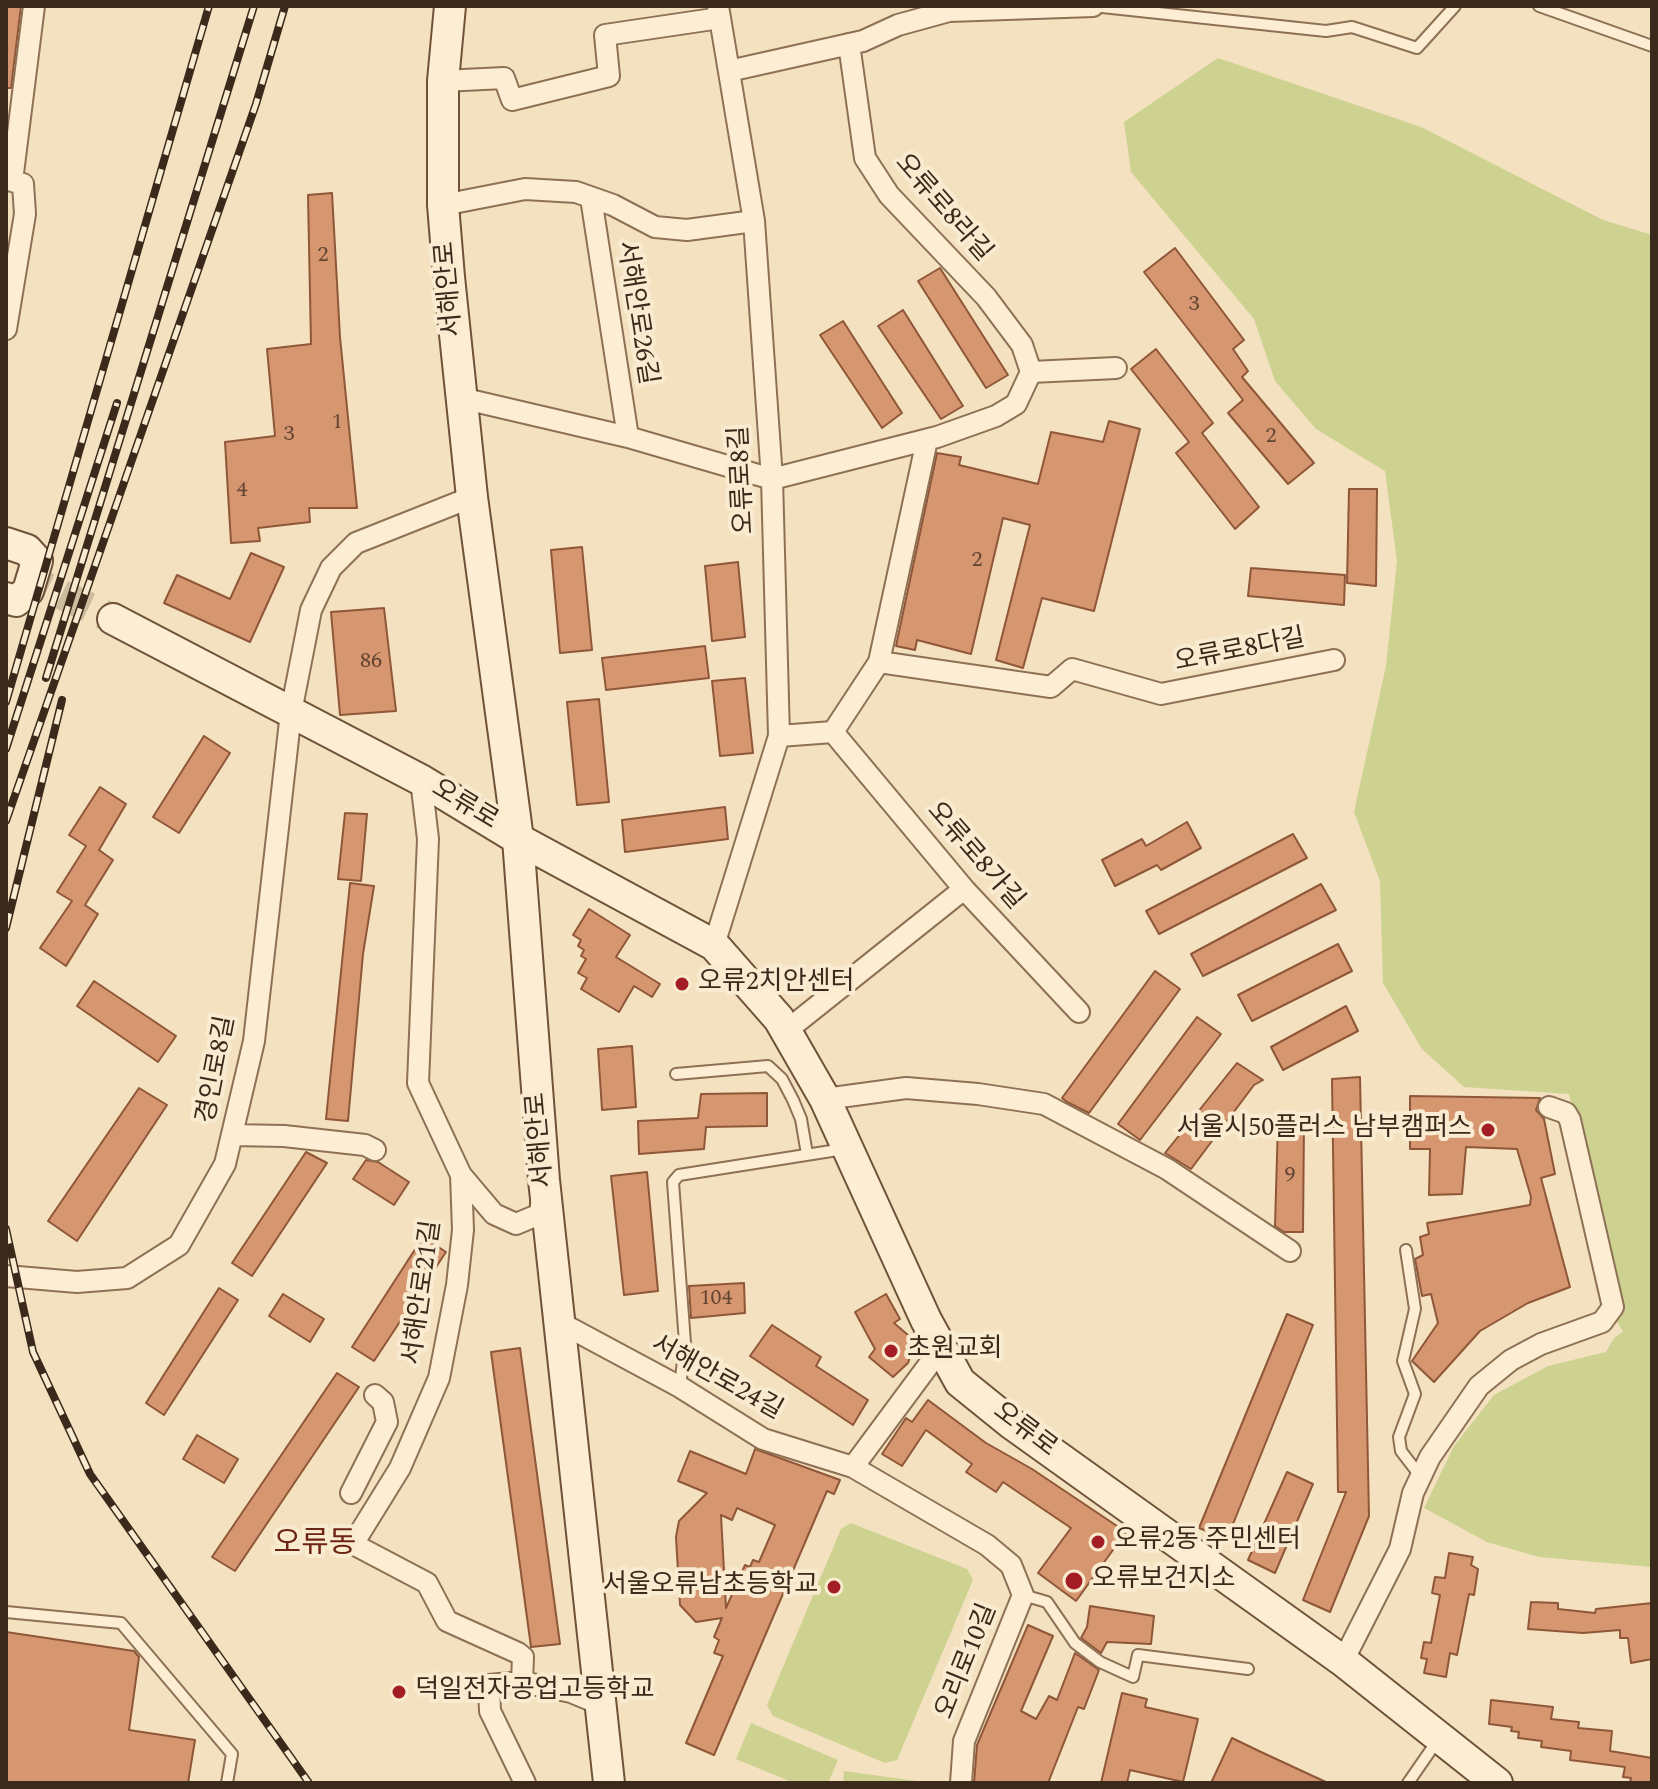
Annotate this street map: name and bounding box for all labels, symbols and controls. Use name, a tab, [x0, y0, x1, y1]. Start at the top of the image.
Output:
street label: 오류로8라길	[887, 149, 997, 269]
street label: 서해안로26길	[608, 239, 662, 387]
street label: 서해안로	[431, 240, 471, 338]
house number: 2	[318, 244, 328, 270]
house number: 3	[1189, 293, 1199, 319]
house number: 1	[332, 411, 342, 437]
house number: 3	[284, 423, 294, 449]
street label: 오류로8길	[726, 425, 762, 535]
house number: 2	[1266, 425, 1276, 451]
house number: 4	[237, 479, 247, 505]
house number: 2	[972, 549, 982, 575]
street label: 오류로8다길	[1172, 624, 1308, 680]
house number: 86	[360, 650, 382, 676]
street label: 오류로	[425, 774, 503, 838]
street label: 오류로8가길	[919, 797, 1029, 917]
place label: 오류2치안센터	[698, 968, 855, 1000]
marker: 오류2치안센터	[673, 975, 691, 993]
street label: 경인로8길	[192, 1014, 244, 1126]
street label: 서해안로	[522, 1091, 562, 1189]
place label: 서울시50플러스 남부캠퍼스	[1176, 1114, 1472, 1146]
marker: 서울시50플러스 남부캠퍼스	[1479, 1121, 1497, 1139]
house number: 9	[1285, 1164, 1295, 1190]
street label: 서해안로21길	[398, 1219, 450, 1367]
house number: 104	[700, 1287, 732, 1313]
street label: 서해안로24길	[645, 1330, 787, 1428]
place label: 초원교회	[907, 1335, 1003, 1367]
marker: 초원교회	[882, 1342, 900, 1360]
street label: 오류로	[986, 1397, 1062, 1465]
place label: 오류2동 주민센터	[1114, 1526, 1301, 1558]
district label: 오류동	[274, 1528, 356, 1564]
marker: 오류2동 주민센터	[1089, 1533, 1107, 1551]
place label: 오류보건지소	[1092, 1565, 1236, 1597]
marker: 오류보건지소	[1063, 1570, 1085, 1592]
place label: 서울오류남초등학교	[603, 1571, 818, 1603]
marker: 서울오류남초등학교	[825, 1578, 843, 1596]
street label: 오리로10길	[931, 1600, 1005, 1724]
place label: 덕일전자공업고등학교	[415, 1676, 654, 1708]
marker: 덕일전자공업고등학교	[390, 1683, 408, 1701]

